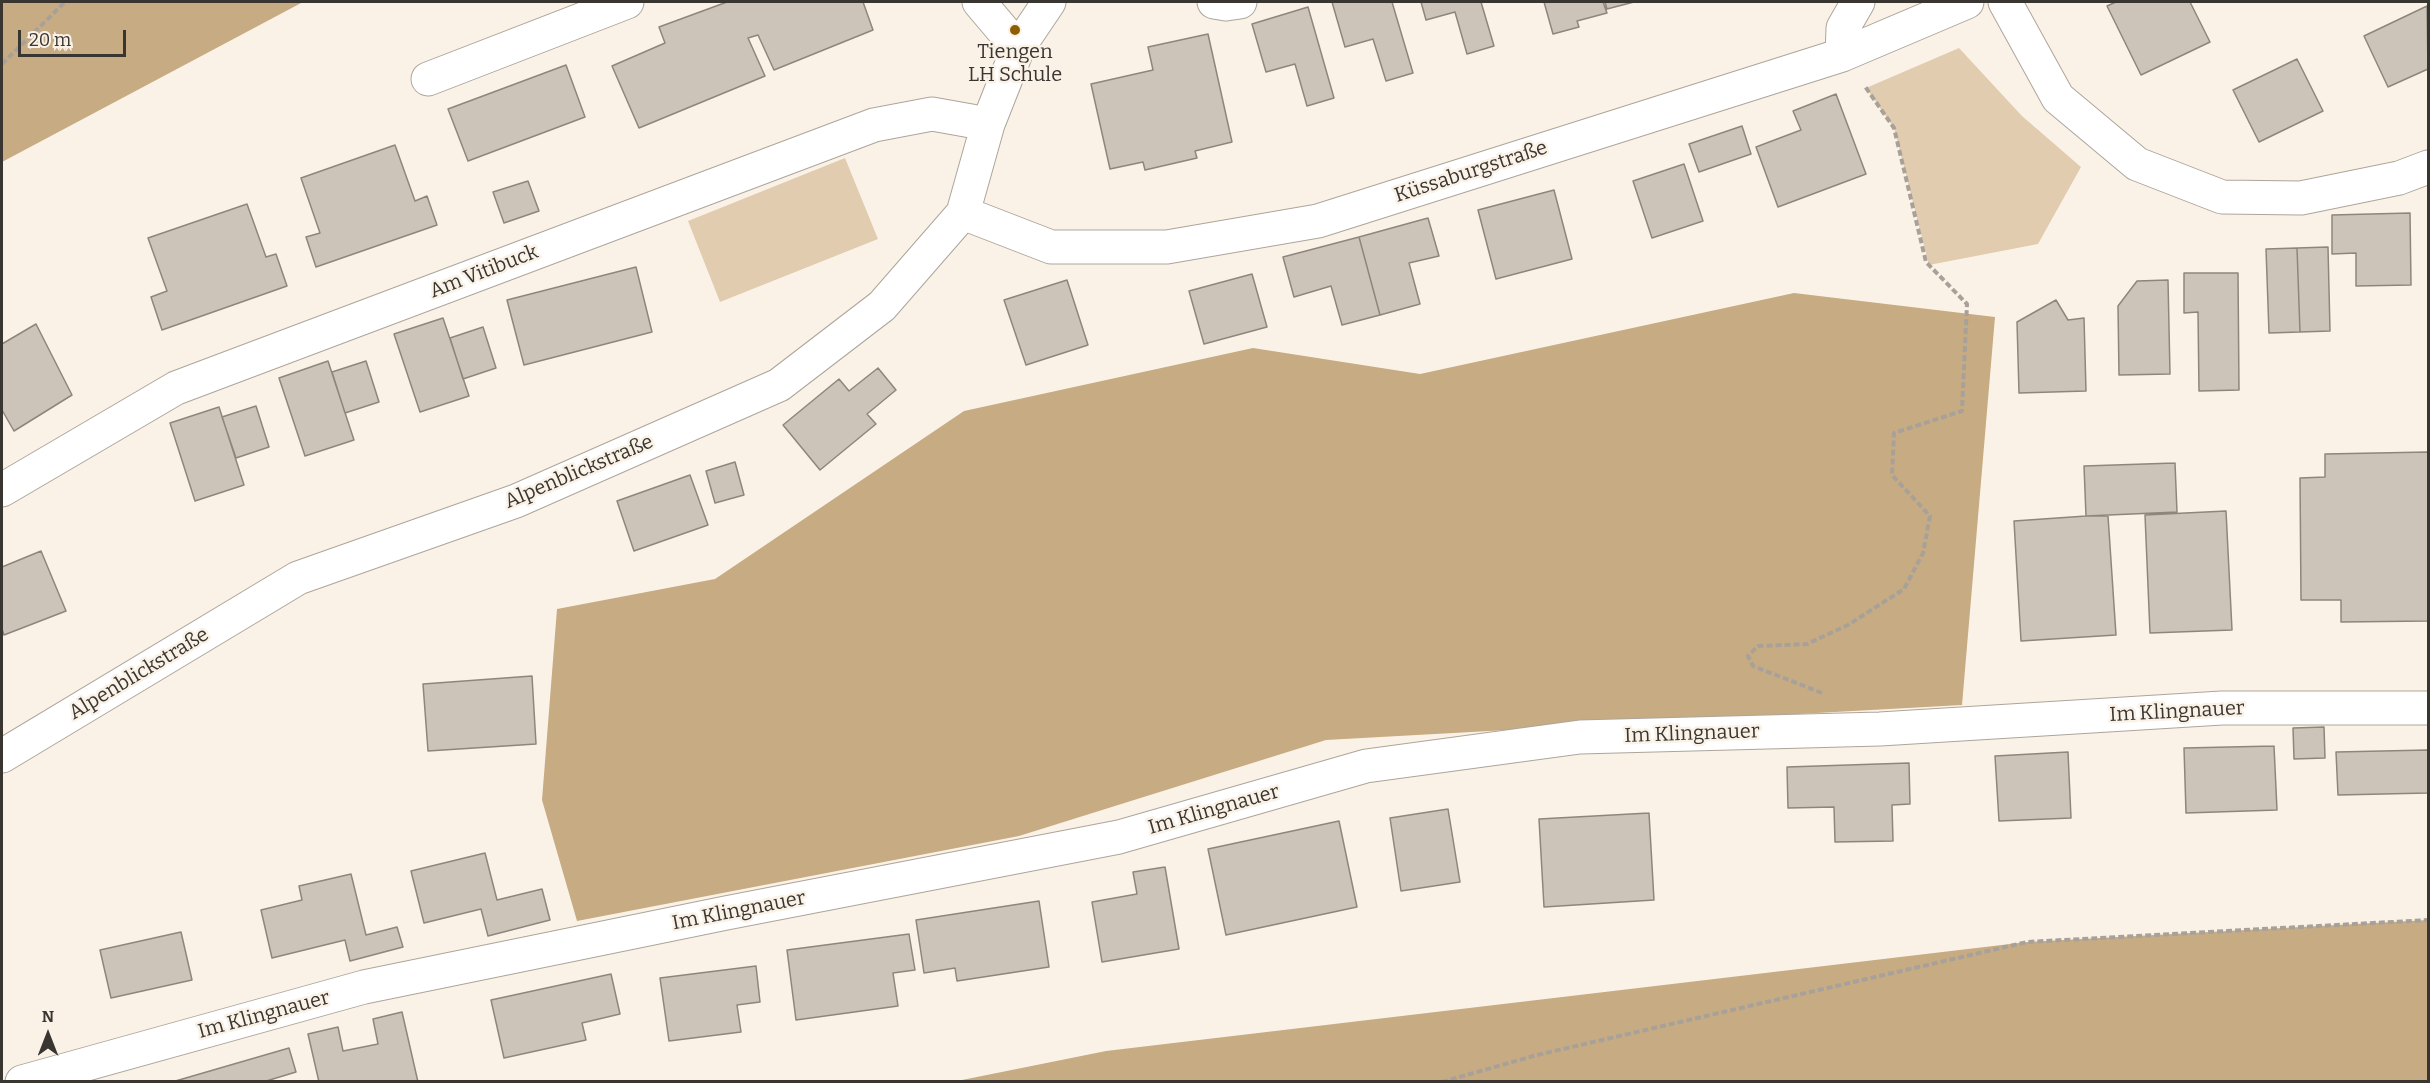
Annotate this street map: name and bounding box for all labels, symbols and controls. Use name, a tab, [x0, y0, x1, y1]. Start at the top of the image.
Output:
scale bar	[21, 18, 129, 56]
marker: Tiengen LH Schule	[1008, 23, 1022, 37]
text: 20 m	[29, 29, 71, 51]
place label: Tiengen LH Schule	[968, 40, 1062, 87]
street label: Küssaburgstraße	[1392, 136, 1550, 208]
street label: Am Vitibuck	[426, 240, 542, 304]
street label: Alpenblickstraße	[501, 430, 657, 514]
street label: Alpenblickstraße	[65, 623, 213, 725]
street label: Im Klingnauer	[2109, 696, 2245, 728]
street label: Im Klingnauer	[1624, 720, 1760, 748]
street label: Im Klingnauer	[1146, 780, 1282, 840]
street label: Im Klingnauer	[670, 886, 808, 936]
street label: Im Klingnauer	[196, 986, 332, 1044]
north arrow	[18, 1005, 78, 1065]
text: N	[42, 1007, 54, 1026]

